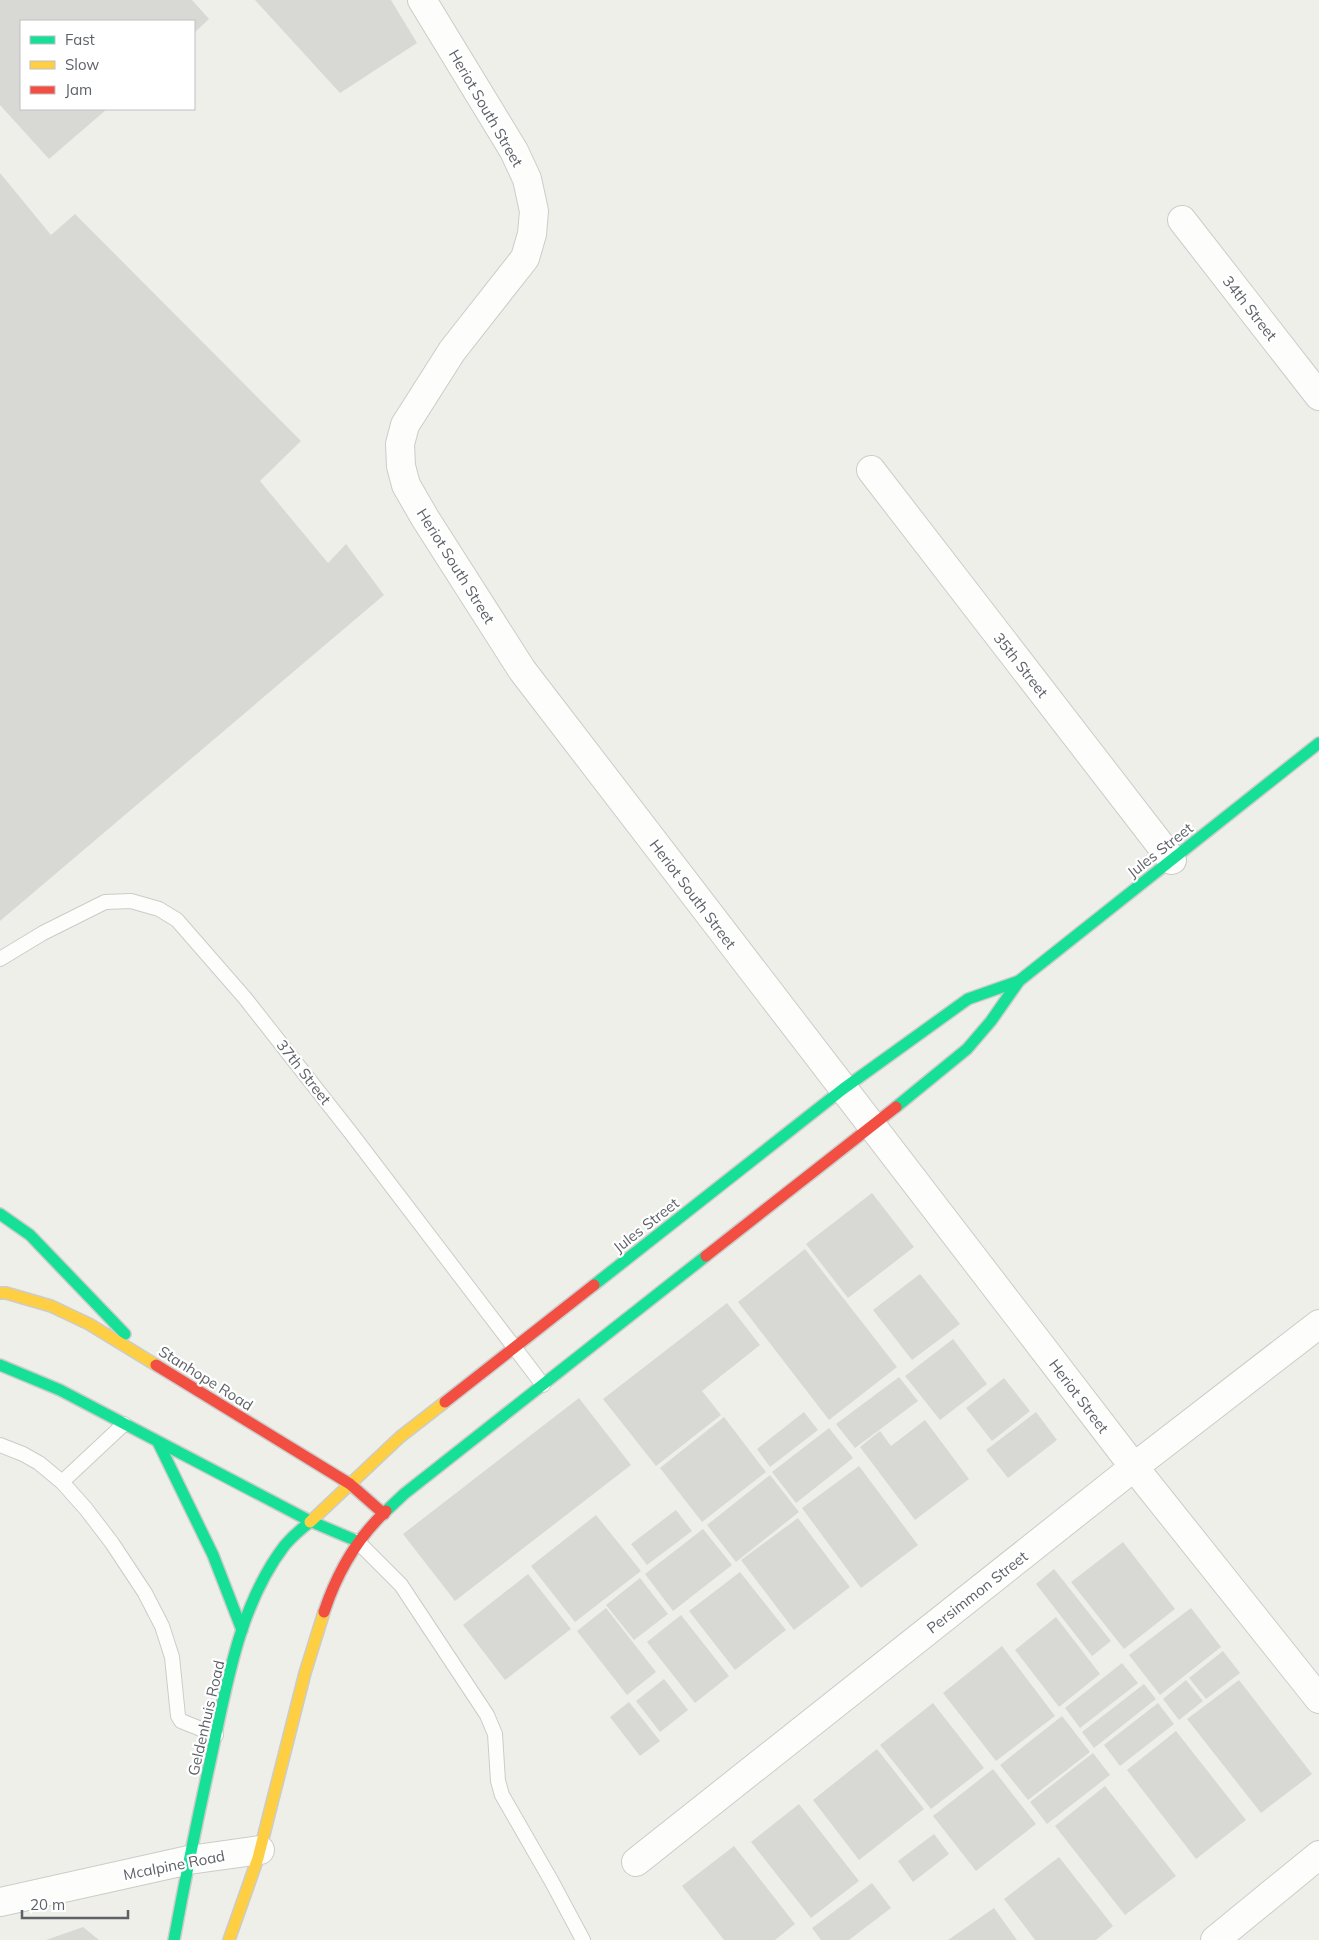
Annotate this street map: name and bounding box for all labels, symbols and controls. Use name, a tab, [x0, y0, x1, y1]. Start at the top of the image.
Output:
legend	[20, 20, 195, 110]
text: Fast	[65, 30, 95, 49]
street label: Heriot South Street	[445, 46, 527, 170]
text: Slow	[65, 55, 99, 74]
text: Jam	[65, 80, 92, 99]
street label: 34th Street	[1219, 272, 1281, 344]
street label: Heriot South Street	[413, 505, 499, 627]
street label: 35th Street	[990, 629, 1052, 701]
street label: Jules Street	[1123, 818, 1197, 882]
street label: Heriot South Street	[646, 835, 740, 953]
street label: 37th Street	[273, 1036, 335, 1108]
street label: Jules Street	[609, 1193, 683, 1257]
street label: Stanhope Road	[155, 1341, 257, 1415]
street label: Heriot Street	[1045, 1355, 1113, 1437]
street label: Persimmon Street	[923, 1547, 1031, 1637]
street label: Geldenhuis Road	[183, 1658, 229, 1778]
street label: Mcalpine Road	[122, 1846, 226, 1884]
scale bar	[22, 1888, 129, 1920]
text: 20 m	[30, 1895, 65, 1914]

